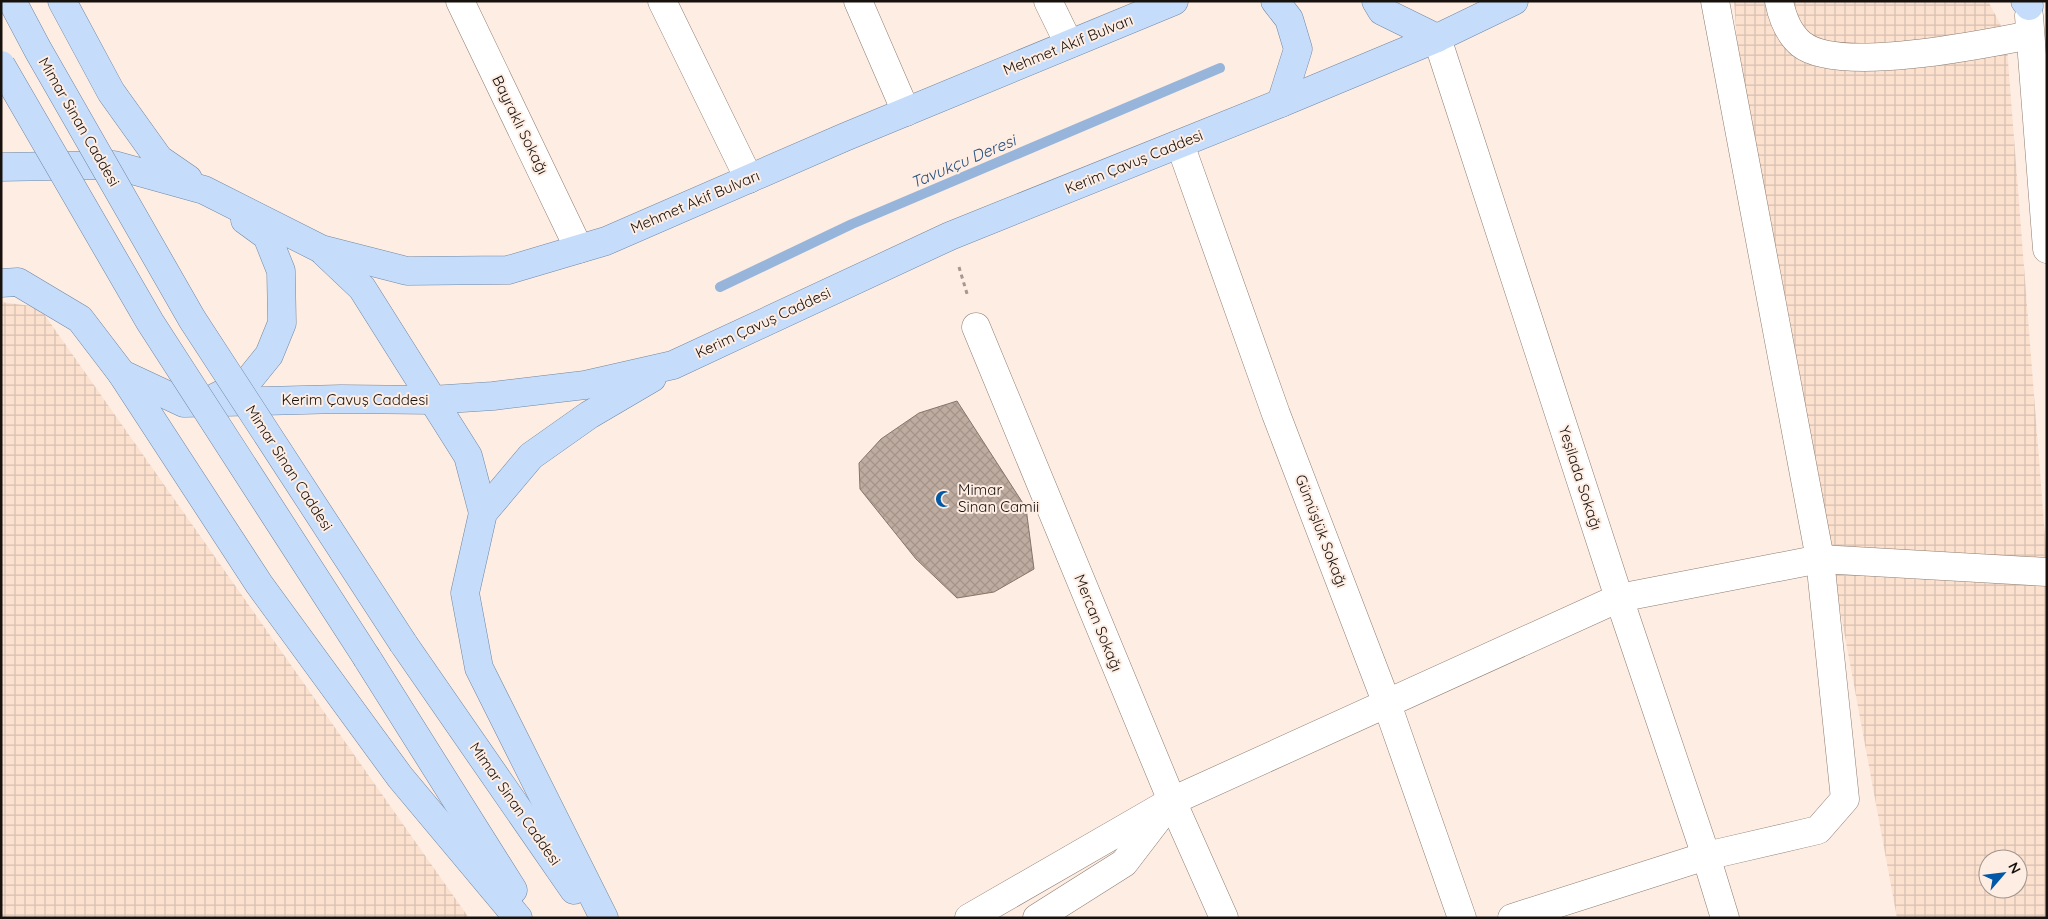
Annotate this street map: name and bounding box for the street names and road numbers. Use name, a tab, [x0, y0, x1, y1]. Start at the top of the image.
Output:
street label: Mehmet Akif Bulvarı	[1000, 10, 1136, 79]
street label: Mimar Sinan Caddesi	[35, 54, 124, 190]
street label: Bayraklı Sokağı	[488, 72, 553, 177]
street label: Kerim Çavuş Caddesi	[1062, 125, 1206, 198]
street label: Mehmet Akif Bulvarı	[627, 166, 762, 237]
street label: Kerim Çavuş Caddesi	[692, 283, 833, 362]
street label: Kerim Çavuş Caddesi	[281, 390, 429, 409]
street label: Mimar Sinan Caddesi	[242, 401, 337, 534]
street label: Yeşilada Sokağı	[1555, 423, 1606, 532]
street label: Gümüşlük Sokağı	[1291, 472, 1352, 590]
street label: Mercan Sokağı	[1070, 571, 1127, 674]
street label: Mimar Sinan Caddesi	[466, 738, 565, 869]

